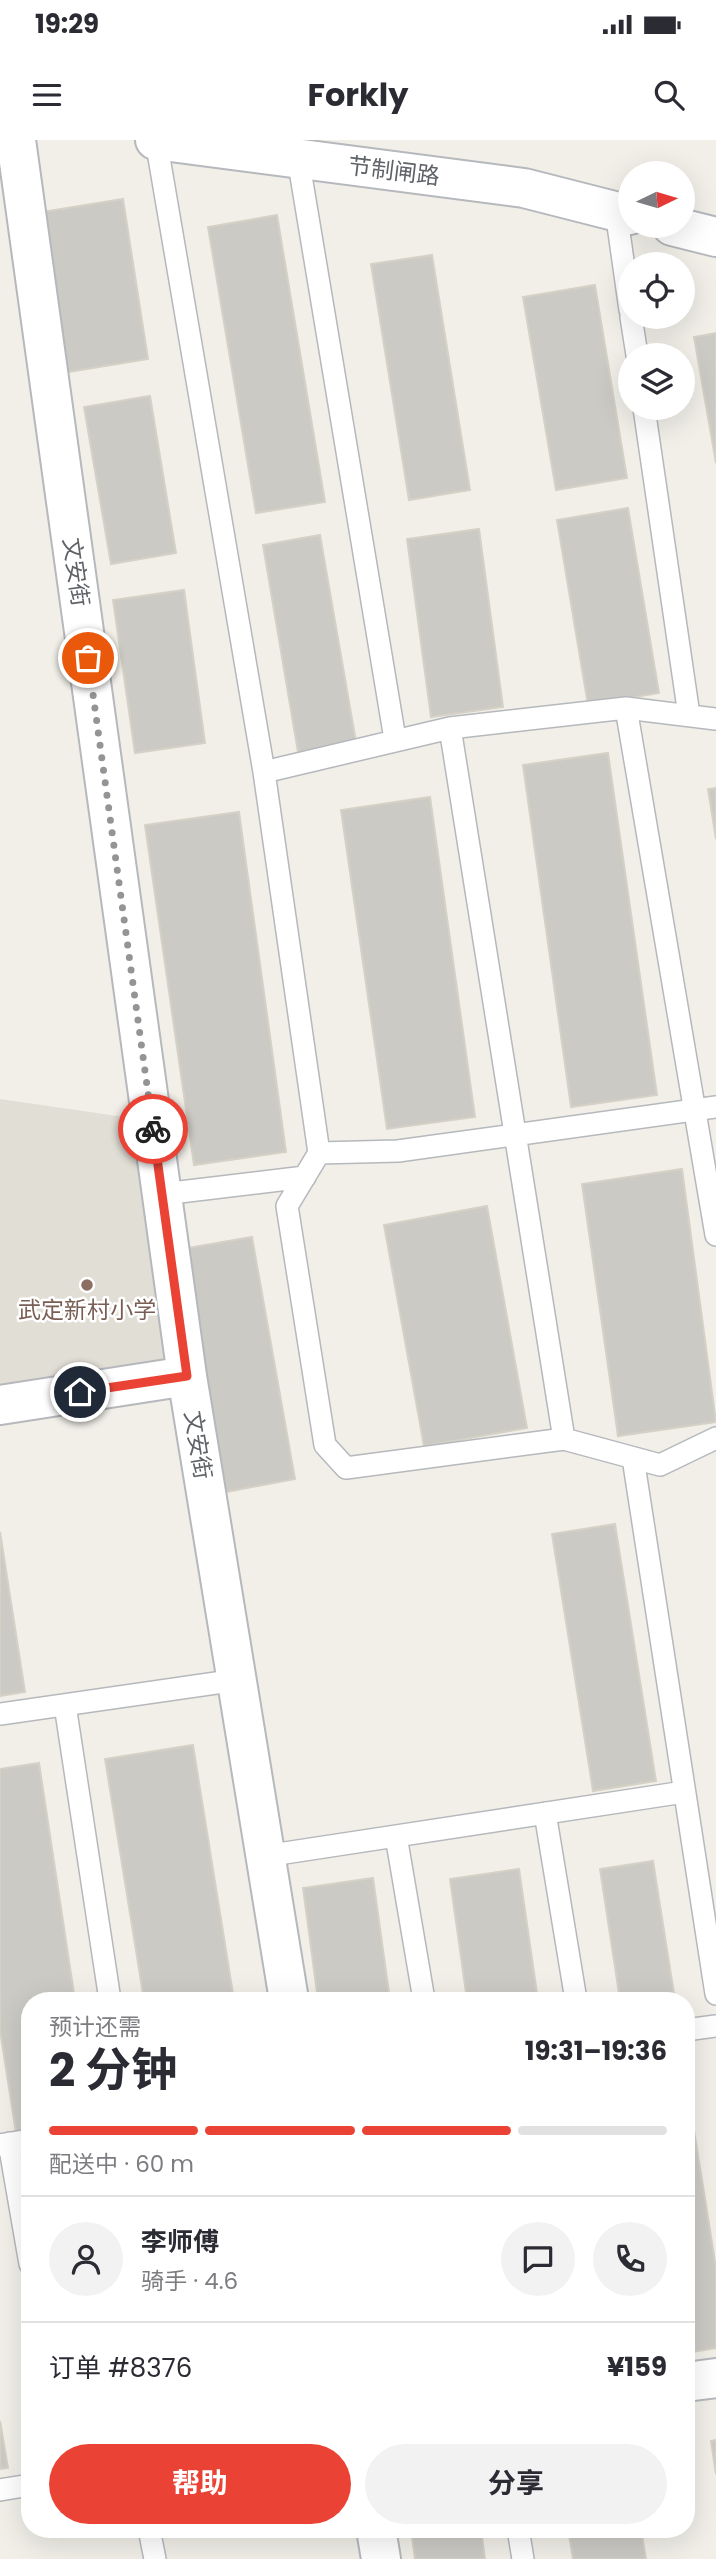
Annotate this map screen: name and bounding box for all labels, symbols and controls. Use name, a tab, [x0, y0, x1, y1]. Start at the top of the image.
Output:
text: 19:29	[35, 6, 99, 42]
text: Forkly	[307, 72, 409, 117]
icon: menu	[28, 76, 66, 114]
icon: search	[650, 76, 688, 114]
street label: 节制闸路	[346, 150, 442, 192]
north arrow	[618, 161, 695, 238]
map controls	[618, 161, 695, 420]
button: locate	[618, 252, 695, 329]
button: layers	[618, 343, 695, 420]
street label: 文安街	[55, 536, 97, 608]
pin	[58, 628, 118, 688]
icon: bag	[69, 639, 107, 677]
courier	[118, 1094, 188, 1164]
icon: bike	[134, 1110, 172, 1148]
marker: 武定新村小学	[79, 1277, 95, 1293]
place label: 武定新村小学	[18, 1294, 156, 1326]
pin	[50, 1362, 110, 1422]
icon: home	[61, 1373, 99, 1411]
street label: 文安街	[177, 1408, 219, 1482]
text: 预计还需	[49, 2011, 141, 2043]
text: 19:31–19:36	[525, 2033, 667, 2069]
text: 2 分钟	[49, 2038, 177, 2102]
text: 配送中 · 60 m	[49, 2148, 194, 2180]
button: person	[49, 2222, 123, 2296]
button: chat	[501, 2222, 575, 2296]
button: phone	[593, 2222, 667, 2296]
text: 李师傅	[141, 2224, 219, 2260]
text: 骑手 · 4.6	[141, 2265, 238, 2297]
text: ¥159	[607, 2349, 667, 2385]
text: 订单 #8376	[49, 2350, 192, 2386]
button: 帮助	[49, 2444, 351, 2524]
button: 分享	[365, 2444, 667, 2524]

